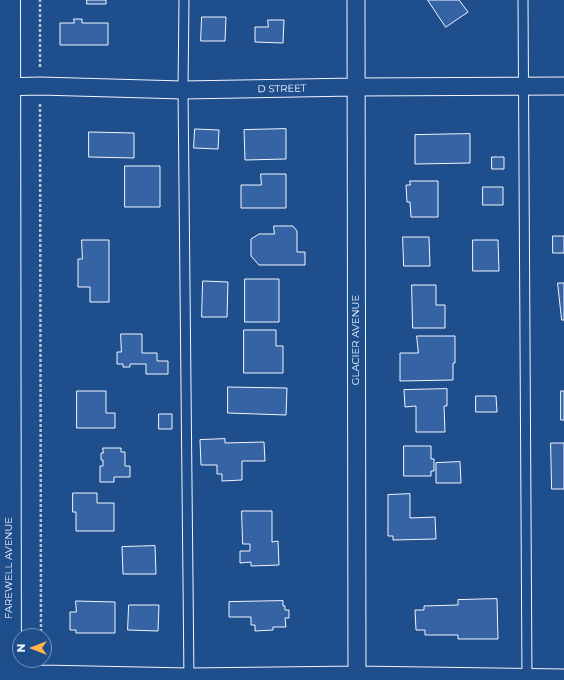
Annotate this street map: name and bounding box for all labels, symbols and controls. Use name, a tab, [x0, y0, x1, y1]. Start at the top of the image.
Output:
street label: D STREET	[257, 83, 307, 95]
street label: GLACIER AVENUE	[350, 295, 362, 385]
street label: FAREWELL AVENUE	[3, 517, 15, 619]
north arrow	[12, 628, 52, 668]
text: N	[14, 644, 28, 652]

